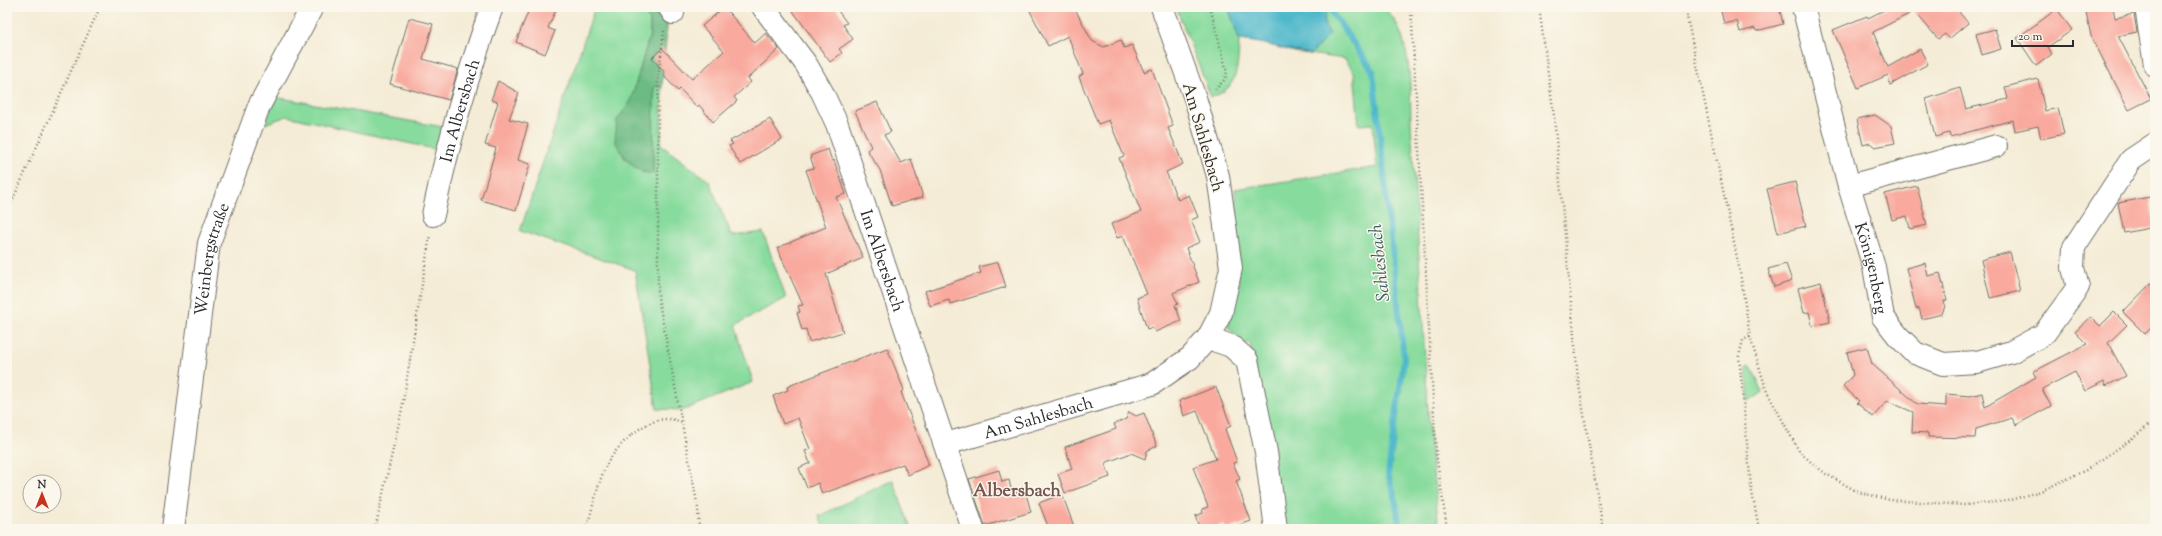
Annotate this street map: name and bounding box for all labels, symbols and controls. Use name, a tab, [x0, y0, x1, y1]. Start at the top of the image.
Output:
scale bar	[2012, 22, 2073, 48]
text: 20 m	[2018, 28, 2043, 46]
street label: Im Albersbach	[436, 56, 487, 165]
street label: Am Sahlesbach	[1175, 80, 1229, 195]
street label: Weinbergstraße	[190, 200, 237, 317]
street label: Im Albersbach	[853, 207, 909, 316]
street label: Königenberg	[1847, 220, 1892, 316]
water label: Sahlesbach	[1364, 222, 1398, 303]
street label: Am Sahlesbach	[981, 392, 1096, 446]
north arrow	[22, 474, 62, 514]
text: N	[37, 477, 47, 493]
district label: Albersbach	[973, 479, 1062, 505]

